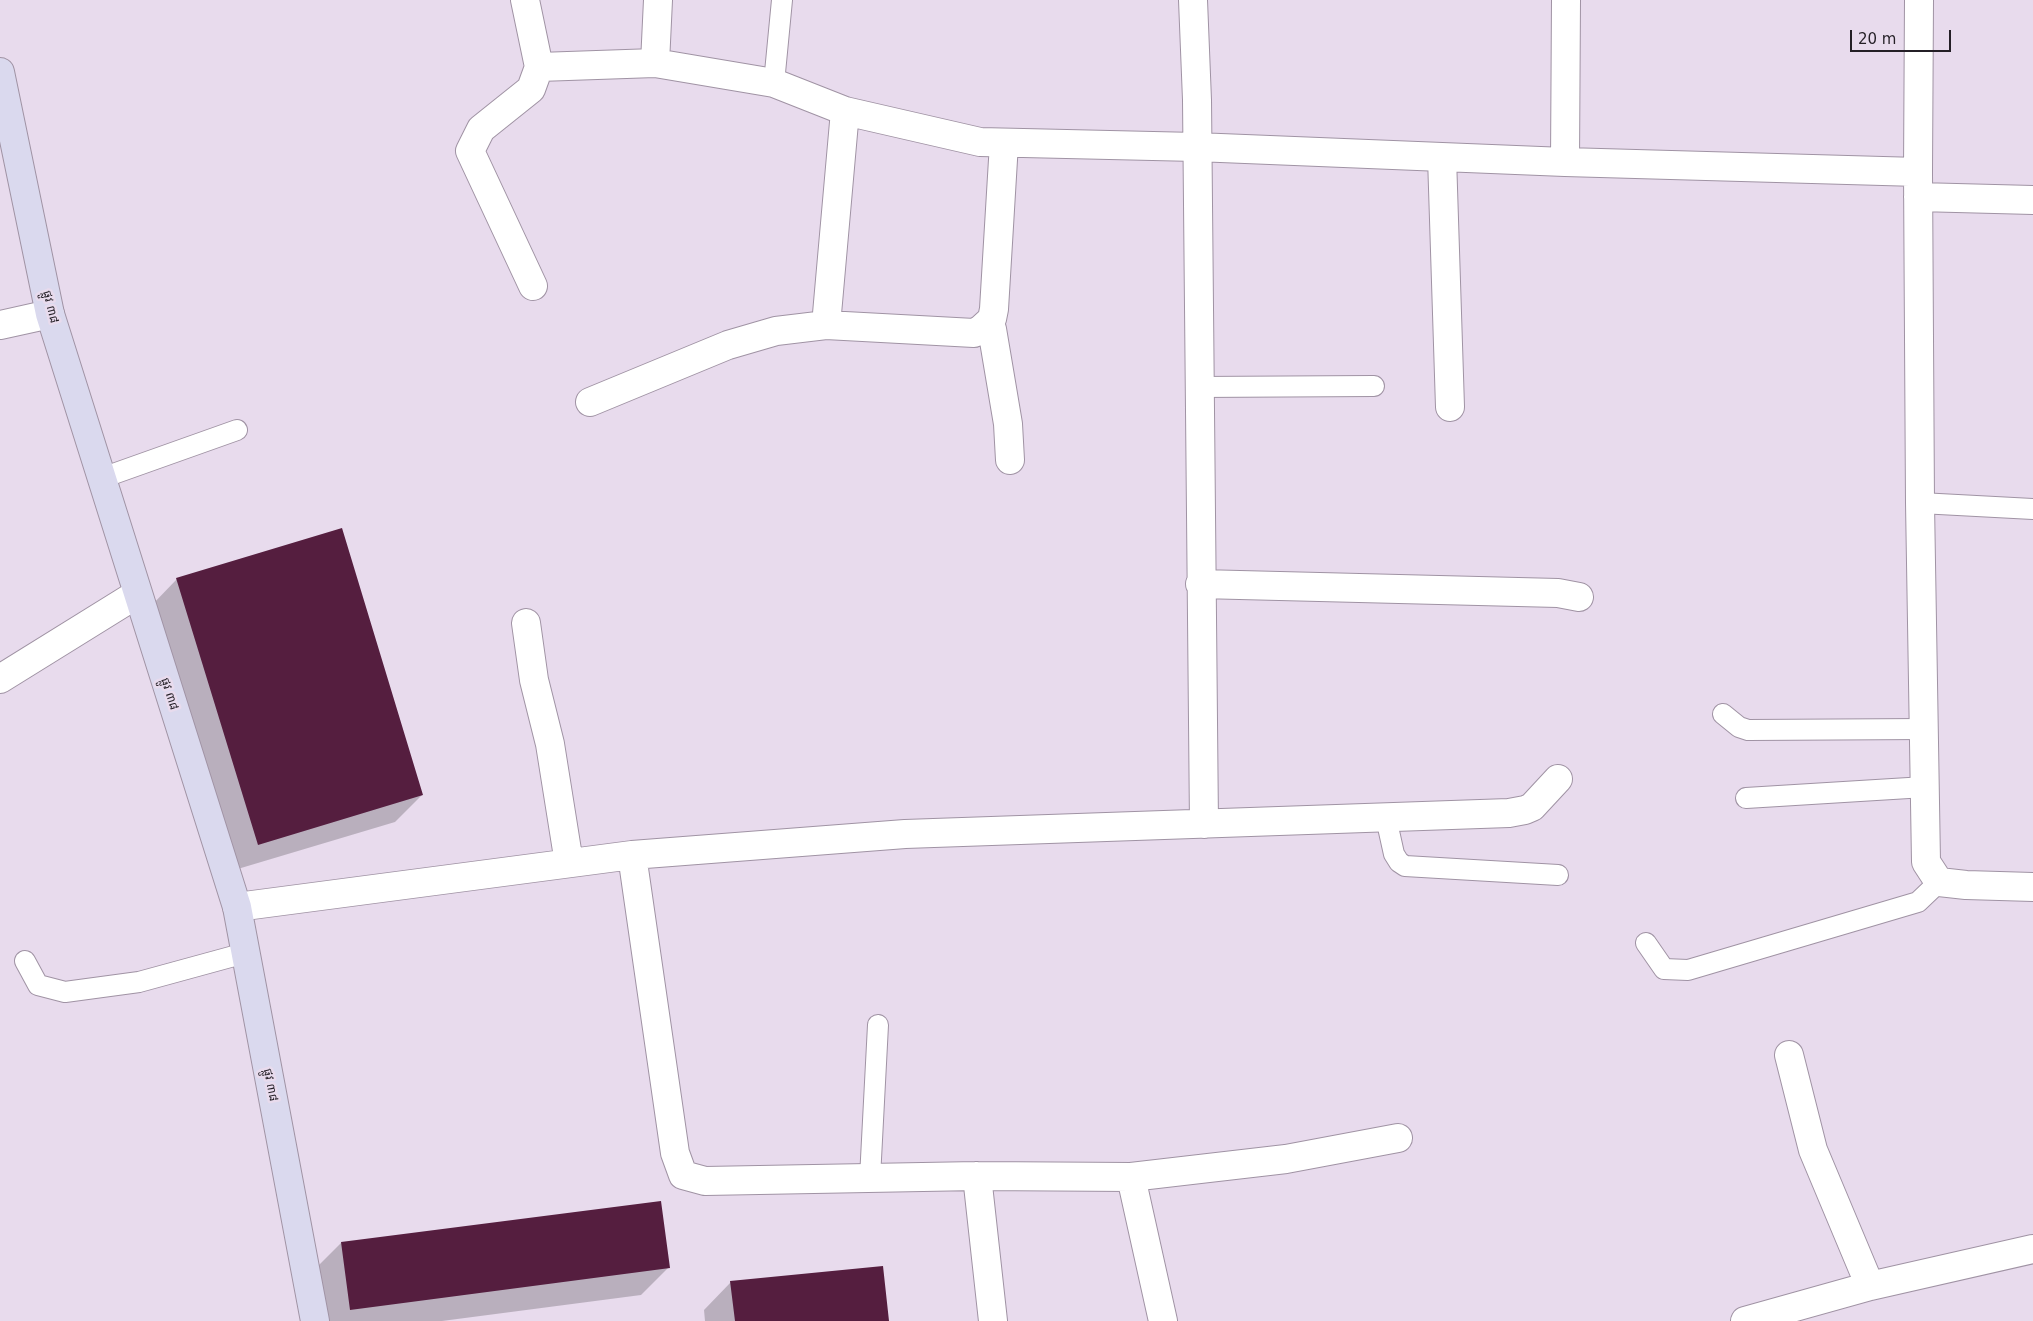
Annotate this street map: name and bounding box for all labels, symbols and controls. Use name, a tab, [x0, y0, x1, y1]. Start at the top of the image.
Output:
scale bar	[1853, 20, 1954, 52]
text: 20 m	[1858, 30, 1896, 48]
street label: ផ្លូវ ៣៨	[39, 289, 61, 325]
street label: ផ្លូវ ៣៨	[157, 676, 181, 712]
street label: ផ្លូវ ៣៨	[260, 1067, 280, 1103]

